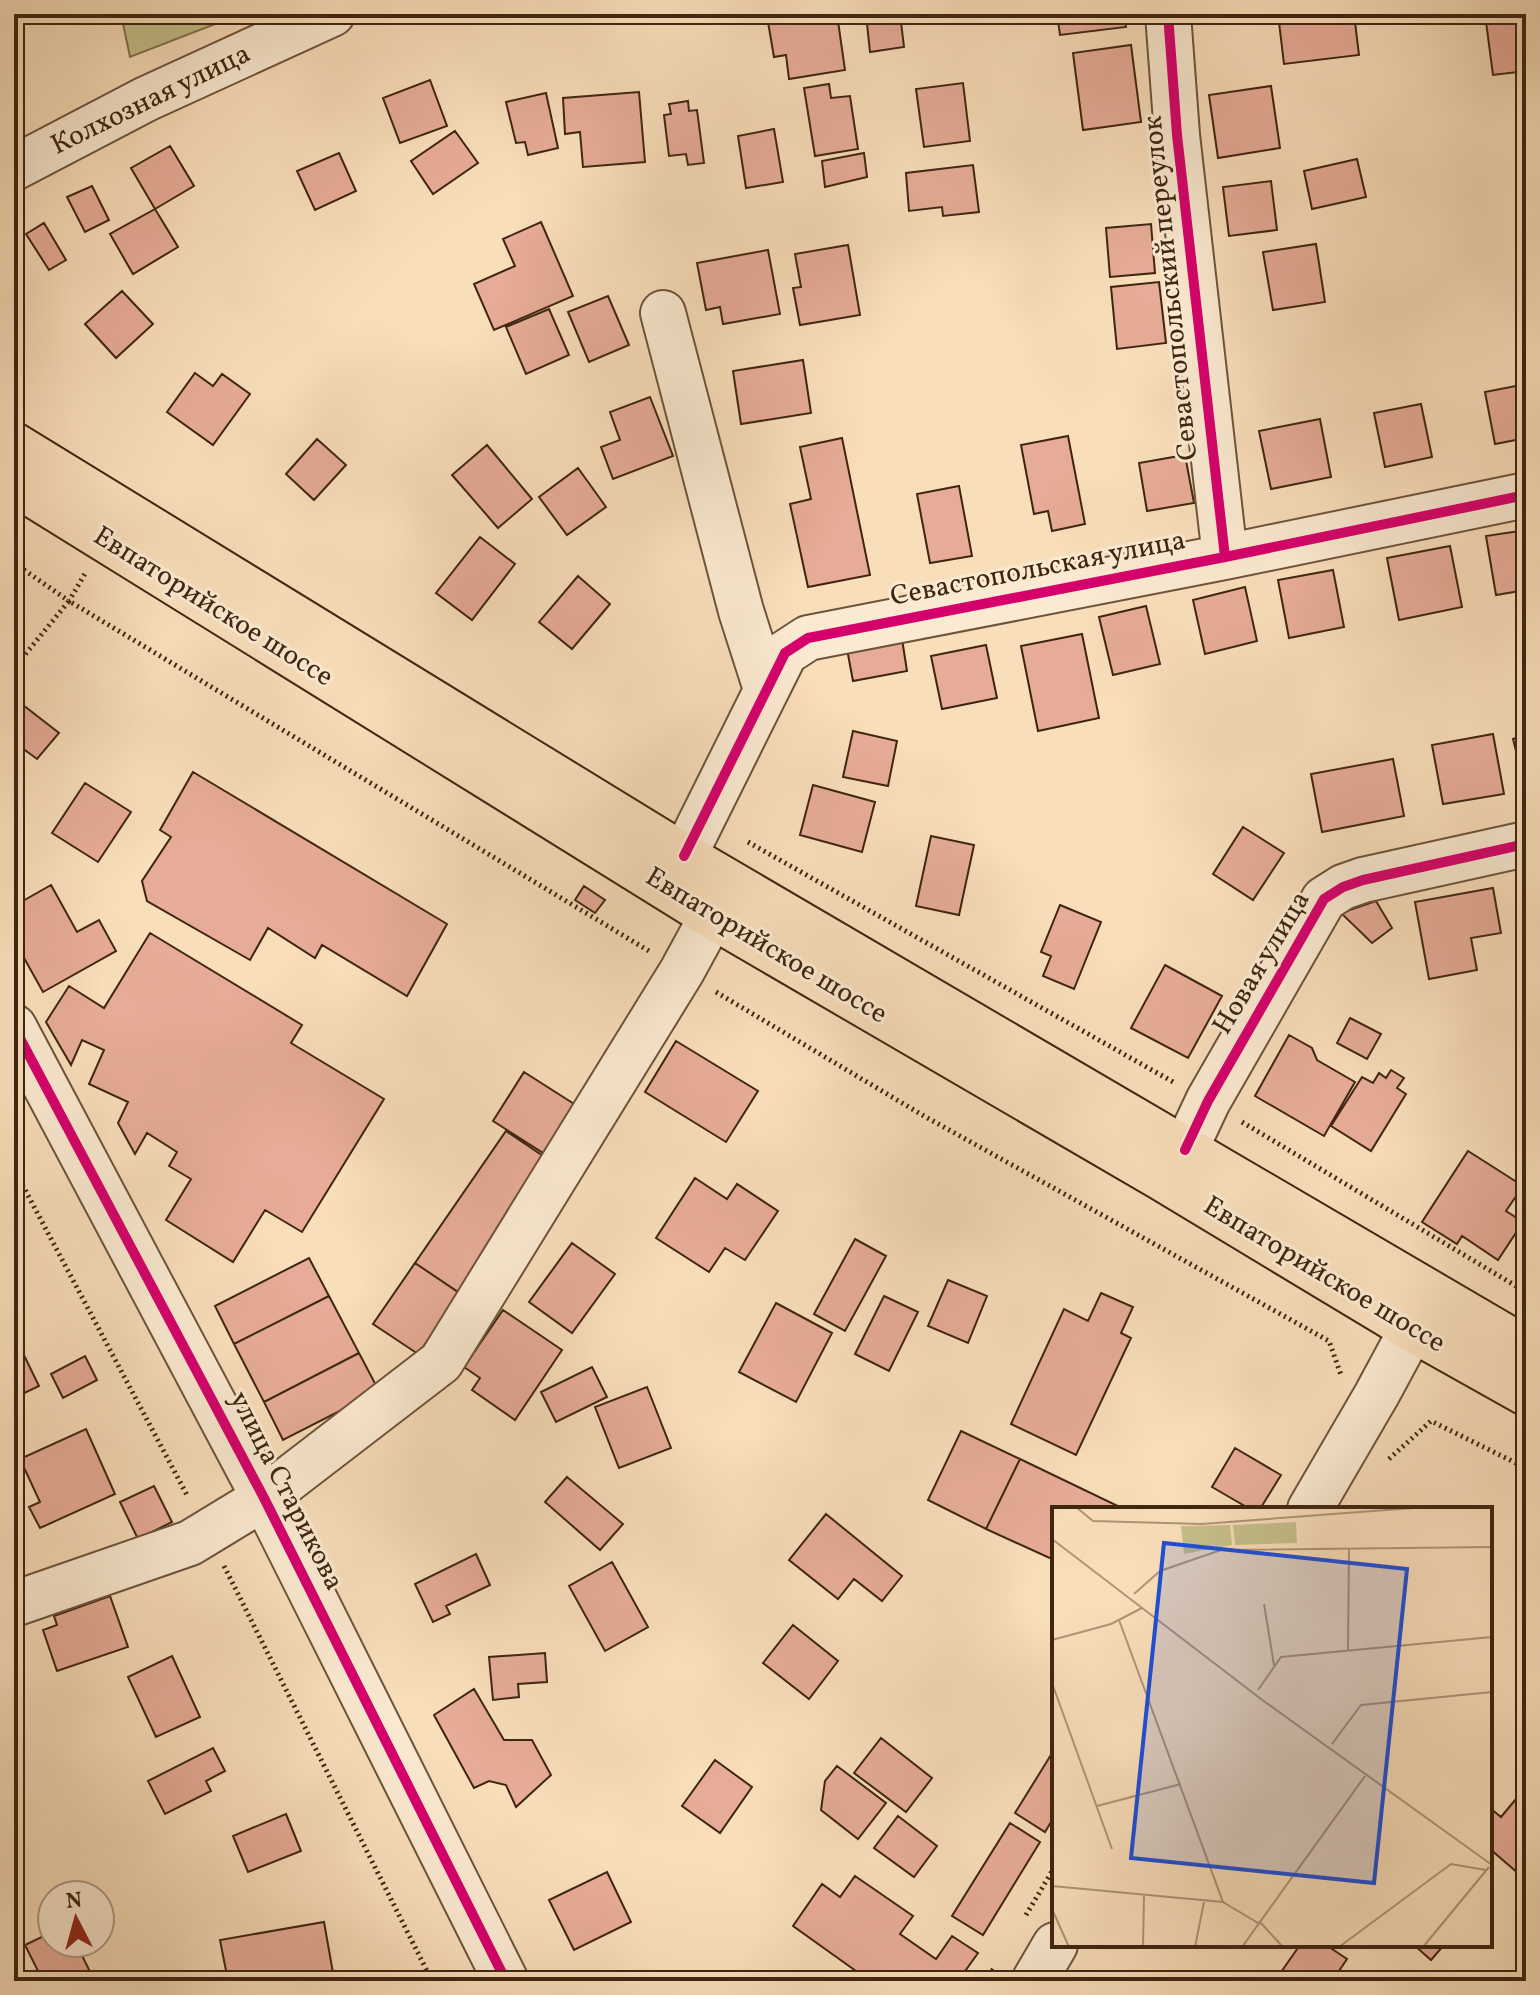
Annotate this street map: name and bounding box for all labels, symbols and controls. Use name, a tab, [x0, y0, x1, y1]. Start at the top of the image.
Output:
street label: Колхозная улица	[45, 35, 257, 165]
street label: Севастопольский переулок	[1133, 114, 1209, 462]
street label: Евпаторийское шоссе	[85, 517, 341, 697]
street label: Севастопольская улица	[887, 521, 1189, 617]
street label: Евпаторийское шоссе	[638, 858, 894, 1034]
street label: Новая улица	[1204, 884, 1320, 1042]
street label: Евпаторийское шоссе	[1196, 1187, 1452, 1363]
street label: улица Старикова	[219, 1385, 353, 1597]
inset map	[1052, 1507, 1492, 1947]
north arrow	[36, 1879, 116, 1959]
text: N	[65, 1885, 84, 1918]

